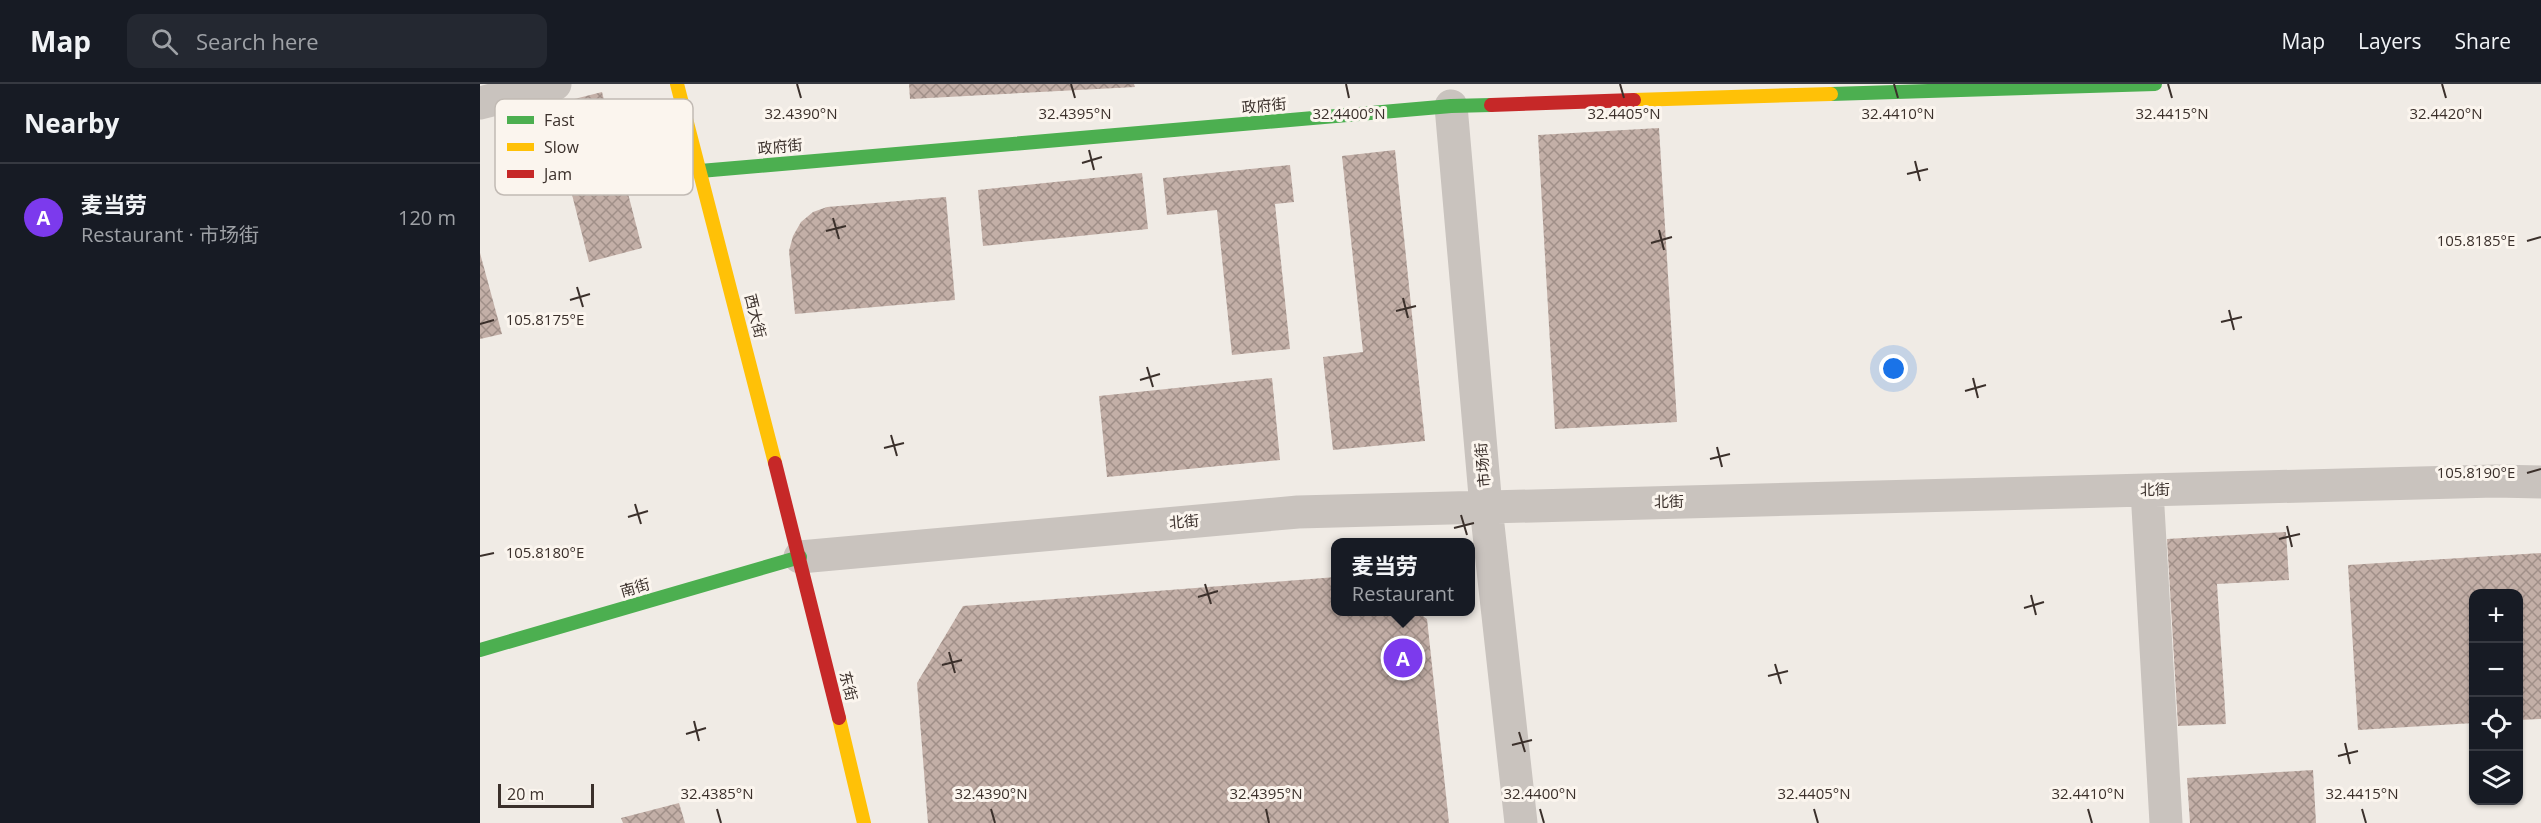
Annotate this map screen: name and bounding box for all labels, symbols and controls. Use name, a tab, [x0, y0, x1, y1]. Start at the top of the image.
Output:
search box	[127, 14, 547, 68]
text: Map	[30, 22, 91, 60]
icon: search	[148, 25, 181, 58]
text: Search here	[196, 26, 319, 56]
text: Map	[2282, 27, 2325, 55]
text: Layers	[2358, 27, 2422, 55]
text: Share	[2455, 27, 2511, 55]
street label: 政府街	[1241, 93, 1287, 117]
legend	[495, 99, 693, 195]
text: 32.4390°N	[764, 103, 838, 123]
text: 32.4395°N	[1038, 103, 1112, 123]
text: 32.4400°N	[1312, 103, 1386, 123]
text: 32.4405°N	[1587, 103, 1661, 123]
text: 32.4410°N	[1861, 103, 1935, 123]
text: 32.4415°N	[2135, 103, 2209, 123]
text: 32.4420°N	[2409, 103, 2483, 123]
text: Nearby	[24, 105, 119, 141]
text: Fast	[544, 109, 575, 131]
street label: 政府街	[757, 134, 803, 158]
text: Slow	[544, 136, 579, 158]
text: Jam	[542, 163, 572, 185]
text: 麦当劳	[81, 189, 147, 219]
text: A	[37, 204, 50, 231]
text: 120 m	[398, 204, 456, 231]
text: Restaurant · 市场街	[81, 221, 259, 248]
text: 105.8185°E	[2437, 230, 2515, 250]
street label: 西大街	[741, 291, 771, 340]
text: 105.8175°E	[506, 309, 584, 329]
your location	[1879, 354, 1908, 383]
street label: 市场街	[1470, 442, 1494, 488]
text: 105.8190°E	[2437, 462, 2515, 482]
street label: 北街	[2140, 479, 2170, 499]
street label: 北街	[1654, 491, 1684, 511]
street label: 北街	[1168, 510, 1200, 532]
popup	[1331, 538, 1475, 616]
text: 105.8180°E	[506, 542, 584, 562]
text: 麦当劳	[1352, 550, 1418, 580]
street label: 南街	[618, 573, 652, 601]
text: Restaurant	[1352, 580, 1454, 607]
map controls	[2469, 589, 2523, 805]
button: +	[2469, 589, 2523, 643]
pin: A	[1384, 636, 1422, 680]
button: −	[2469, 643, 2523, 697]
street label: 东街	[836, 669, 862, 703]
button: locate	[2469, 697, 2523, 751]
button: layers	[2469, 751, 2523, 805]
scale bar	[498, 781, 594, 808]
text: 20 m	[507, 783, 544, 805]
text: 32.4385°N	[680, 783, 754, 803]
text: 32.4390°N	[954, 783, 1028, 803]
text: 32.4395°N	[1229, 783, 1303, 803]
text: 32.4400°N	[1503, 783, 1577, 803]
text: 32.4405°N	[1777, 783, 1851, 803]
text: 32.4410°N	[2051, 783, 2125, 803]
text: 32.4415°N	[2325, 783, 2399, 803]

